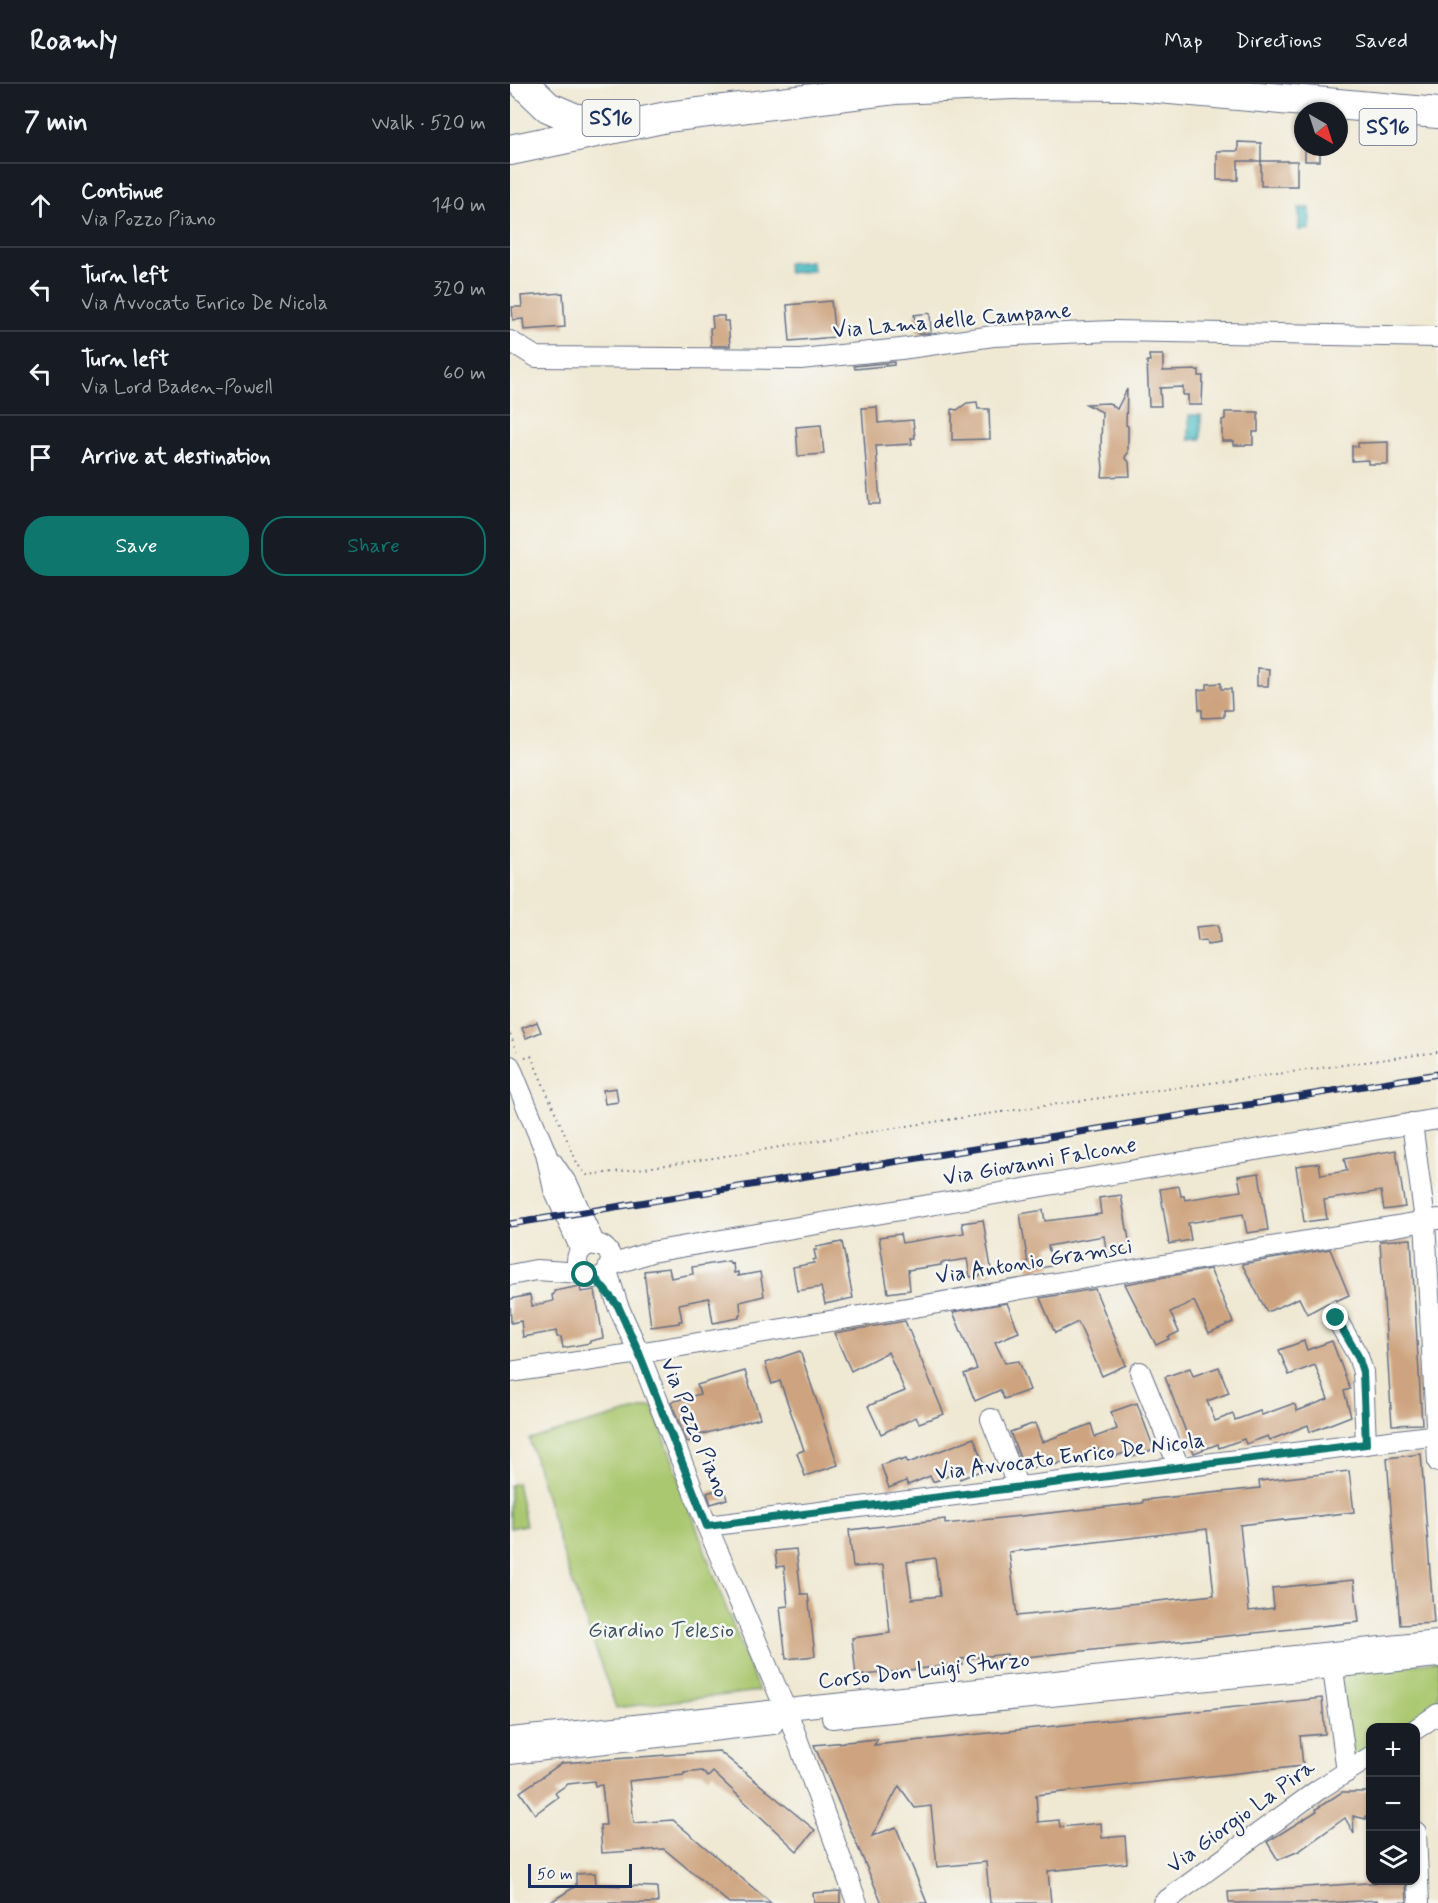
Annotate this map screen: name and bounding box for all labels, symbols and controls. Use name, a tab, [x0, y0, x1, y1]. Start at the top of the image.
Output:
text: Roamly	[30, 23, 118, 60]
text: Map	[1164, 27, 1203, 55]
text: Directions	[1236, 27, 1322, 55]
text: Saved	[1355, 27, 1408, 55]
road number: SS16	[582, 100, 640, 136]
north arrow	[1294, 102, 1348, 156]
text: 7 min	[24, 106, 88, 140]
road number: SS16	[1360, 109, 1416, 145]
text: Walk · 520 m	[372, 110, 486, 137]
text: Continue	[81, 178, 163, 206]
icon: ahead	[24, 189, 57, 222]
text: 140 m	[432, 192, 486, 219]
text: Via Pozzo Piano	[81, 206, 216, 233]
text: Turn left	[81, 262, 169, 290]
icon: left	[24, 273, 57, 306]
text: 320 m	[433, 276, 486, 303]
text: Via Avvocato Enrico De Nicola	[81, 290, 328, 317]
street label: Via Lama delle Campane	[832, 297, 1072, 345]
text: Turn left	[81, 346, 169, 374]
icon: left	[24, 357, 57, 390]
text: 60 m	[443, 360, 486, 387]
text: Via Lord Baden-Powell	[81, 374, 273, 401]
icon: arrive	[24, 441, 57, 474]
text: Arrive at destination	[81, 443, 271, 471]
button: Save	[24, 516, 249, 576]
button: Share	[261, 516, 486, 576]
street label: Via Giovanni Falcone	[941, 1131, 1139, 1193]
street label: Via Antonio Gramsci	[934, 1233, 1134, 1291]
route start	[571, 1261, 597, 1287]
route end	[1322, 1304, 1348, 1330]
street label: Via Pozzo Piano	[653, 1354, 735, 1502]
street label: Via Avvocato Enrico De Nicola	[933, 1427, 1207, 1487]
park label: Giardino Telesio	[588, 1617, 734, 1645]
street label: Corso Don Luigi Sturzo	[817, 1646, 1031, 1697]
map controls	[1366, 1723, 1420, 1885]
button: +	[1366, 1723, 1420, 1777]
street label: Via Giorgio La Pira	[1161, 1753, 1323, 1883]
button: −	[1366, 1777, 1420, 1831]
button: layers	[1366, 1831, 1420, 1885]
scale bar	[528, 1861, 632, 1888]
text: 50 m	[537, 1864, 573, 1885]

